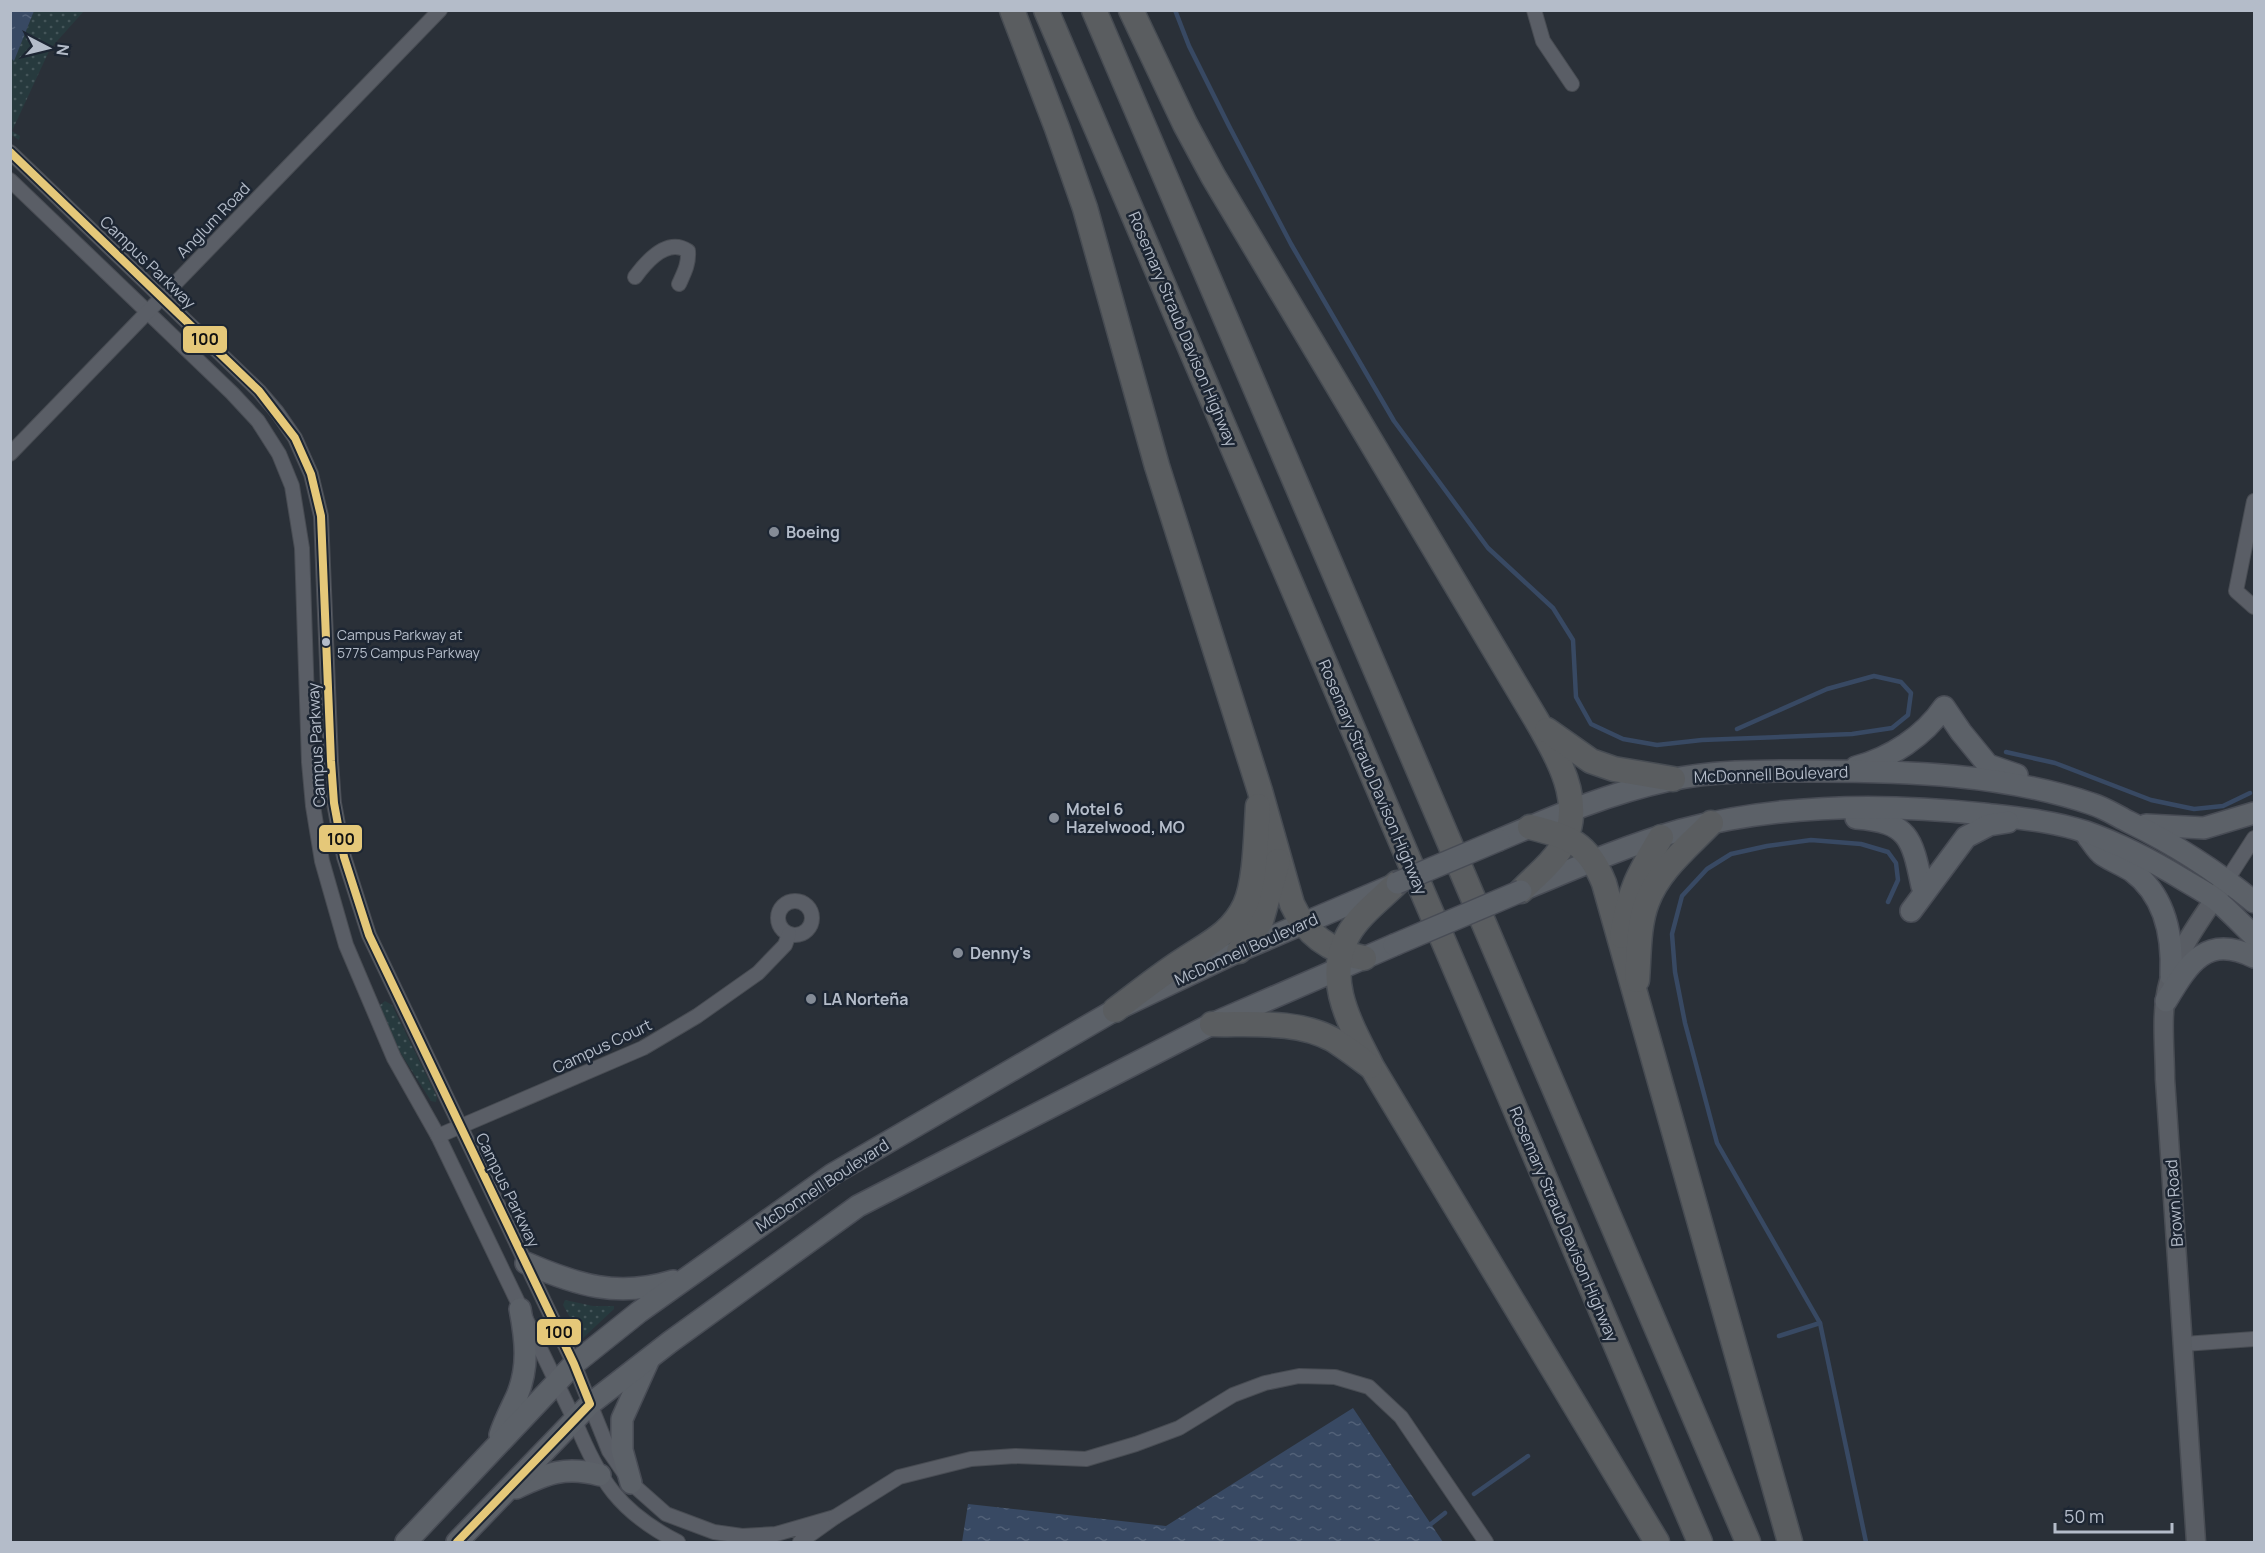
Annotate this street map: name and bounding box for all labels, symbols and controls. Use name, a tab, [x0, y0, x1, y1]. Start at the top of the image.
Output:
north arrow	[18, 18, 78, 78]
text: N	[51, 43, 75, 57]
street label: Anglum Road	[171, 177, 255, 263]
street label: Rosemary Straub Davison Highway	[1123, 208, 1243, 451]
street label: Campus Parkway	[95, 211, 201, 314]
line badge: 100	[182, 325, 228, 354]
text: 100	[191, 328, 219, 350]
place label: Boeing	[786, 521, 840, 543]
marker: Boeing	[767, 525, 781, 539]
place label: Campus Parkway at 5775 Campus Parkway	[337, 625, 480, 662]
marker: Campus Parkway at 5775 Campus Parkway	[320, 636, 332, 648]
street label: Rosemary Straub Davison Highway	[1313, 656, 1433, 899]
street label: Campus Parkway	[302, 681, 330, 808]
street label: McDonnell Boulevard	[1693, 760, 1849, 788]
place label: Motel 6 Hazelwood, MO	[1066, 798, 1185, 838]
marker: Motel 6 Hazelwood, MO	[1047, 811, 1061, 825]
line badge: 100	[318, 824, 363, 853]
text: 100	[327, 828, 355, 850]
street label: McDonnell Boulevard	[1171, 907, 1321, 991]
place label: Denny's	[970, 942, 1031, 964]
marker: Denny's	[951, 946, 965, 960]
place label: LA Norteña	[823, 988, 909, 1010]
marker: LA Norteña	[804, 992, 818, 1006]
street label: Campus Court	[549, 1013, 655, 1079]
street label: Rosemary Straub Davison Highway	[1504, 1103, 1624, 1346]
street label: Campus Parkway	[471, 1129, 546, 1252]
street label: McDonnell Boulevard	[751, 1134, 893, 1236]
street label: Brown Road	[2160, 1159, 2188, 1247]
line badge: 100	[536, 1318, 582, 1346]
text: 100	[545, 1321, 573, 1343]
scale bar	[2055, 1496, 2172, 1534]
text: 50 m	[2064, 1504, 2104, 1528]

